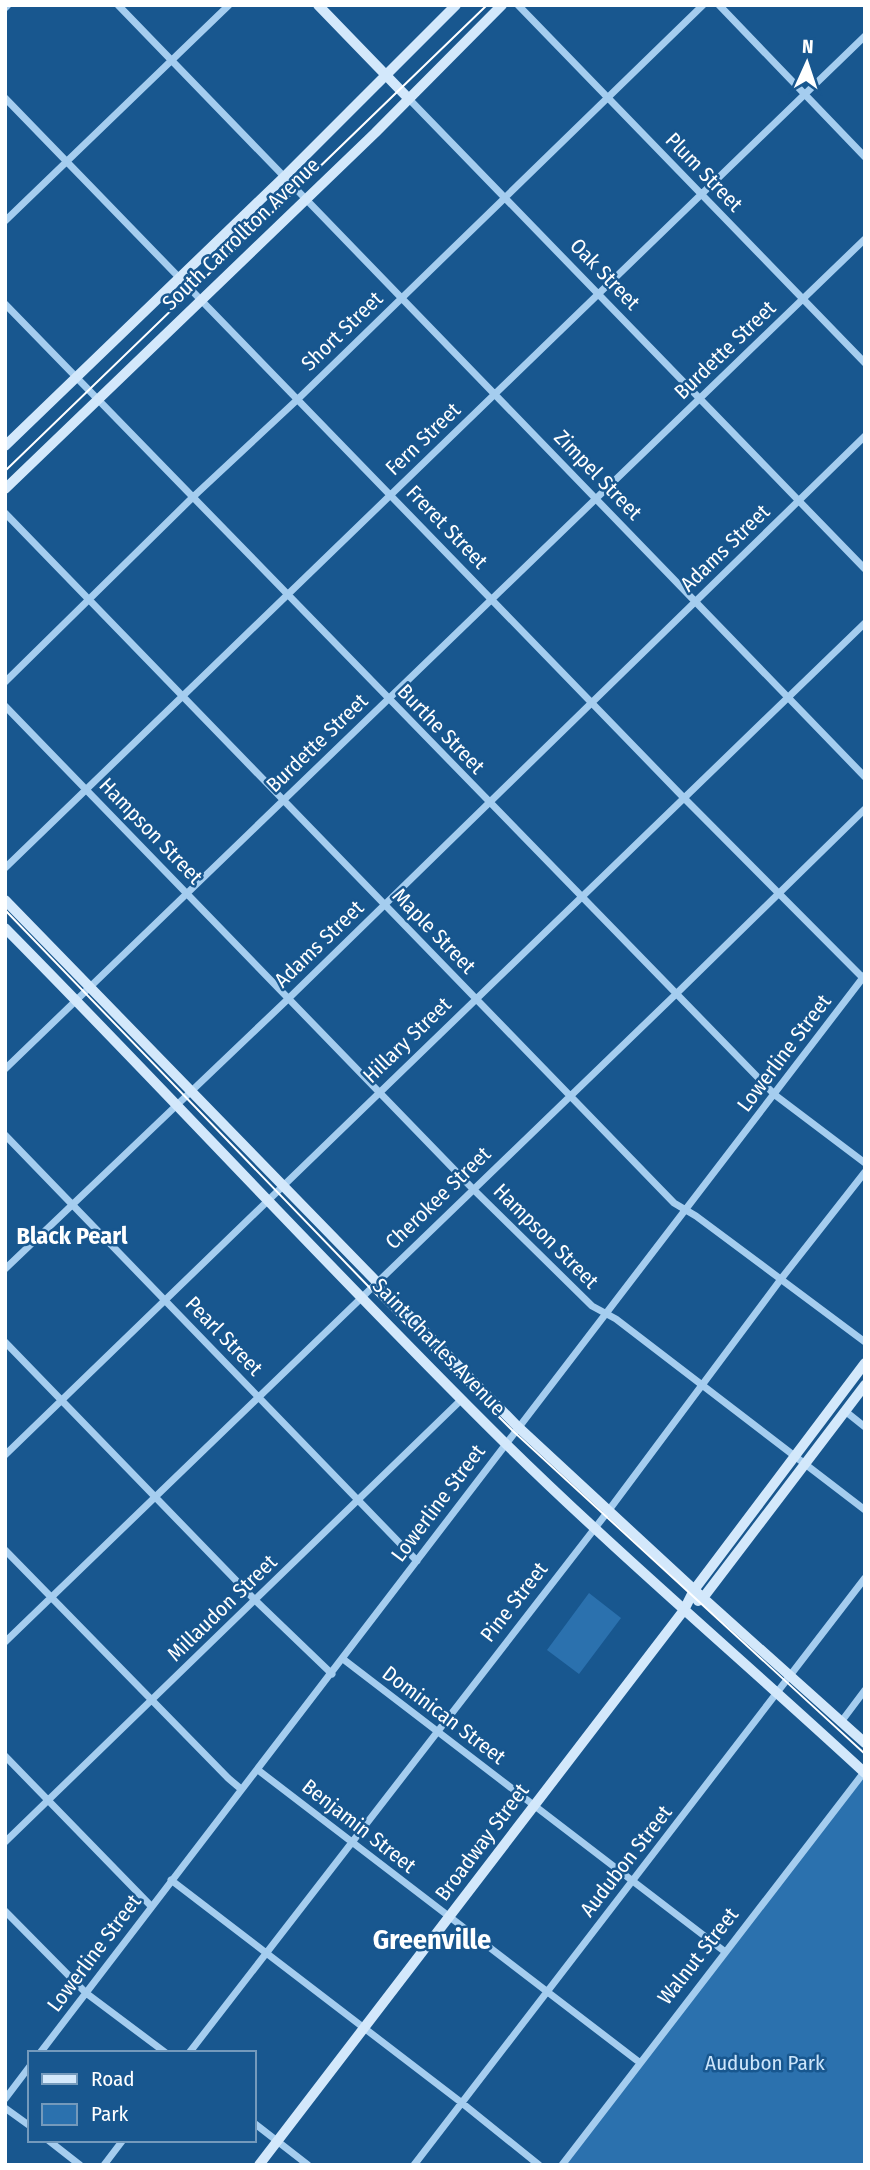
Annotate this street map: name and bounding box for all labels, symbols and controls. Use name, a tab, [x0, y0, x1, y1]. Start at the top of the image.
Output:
north arrow	[772, 28, 842, 98]
text: N	[802, 35, 814, 58]
street label: Plum Street	[660, 127, 748, 217]
street label: South Carrollton Avenue	[157, 152, 325, 316]
street label: Oak Street	[565, 233, 646, 315]
street label: Short Street	[296, 286, 388, 376]
street label: Burdette Street	[669, 295, 781, 405]
street label: Fern Street	[380, 397, 466, 481]
street label: Zimpel Street	[549, 425, 647, 525]
street label: Freret Street	[401, 480, 493, 574]
street label: Adams Street	[675, 499, 775, 597]
street label: Burthe Street	[392, 679, 490, 779]
street label: Burdette Street	[261, 688, 373, 798]
street label: Hampson Street	[94, 772, 208, 890]
street label: Maple Street	[387, 883, 481, 979]
street label: Adams Street	[269, 895, 369, 993]
street label: Lowerline Street	[731, 989, 837, 1117]
street label: Hillary Street	[357, 991, 457, 1088]
street label: Cherokee Street	[380, 1141, 496, 1255]
street label: Hampson Street	[488, 1178, 604, 1294]
district label: Black Pearl	[16, 1222, 128, 1250]
street label: Saint Charles Avenue	[367, 1273, 511, 1421]
street label: Pearl Street	[180, 1291, 268, 1381]
street label: Lowerline Street	[385, 1439, 491, 1567]
street label: Millaudon Street	[162, 1549, 282, 1667]
street label: Pine Street	[475, 1557, 553, 1647]
street label: Dominican Street	[377, 1660, 511, 1770]
street label: Benjamin Street	[297, 1773, 421, 1879]
street label: Broadway Street	[429, 1778, 535, 1906]
street label: Audubon Street	[574, 1800, 678, 1922]
street label: Lowerline Street	[41, 1889, 147, 2017]
street label: Walnut Street	[652, 1902, 744, 2010]
district label: Greenville	[373, 1923, 491, 1956]
park label: Audubon Park	[705, 2050, 825, 2076]
legend	[28, 2051, 256, 2142]
text: Road	[91, 2066, 135, 2092]
text: Park	[91, 2101, 129, 2127]

